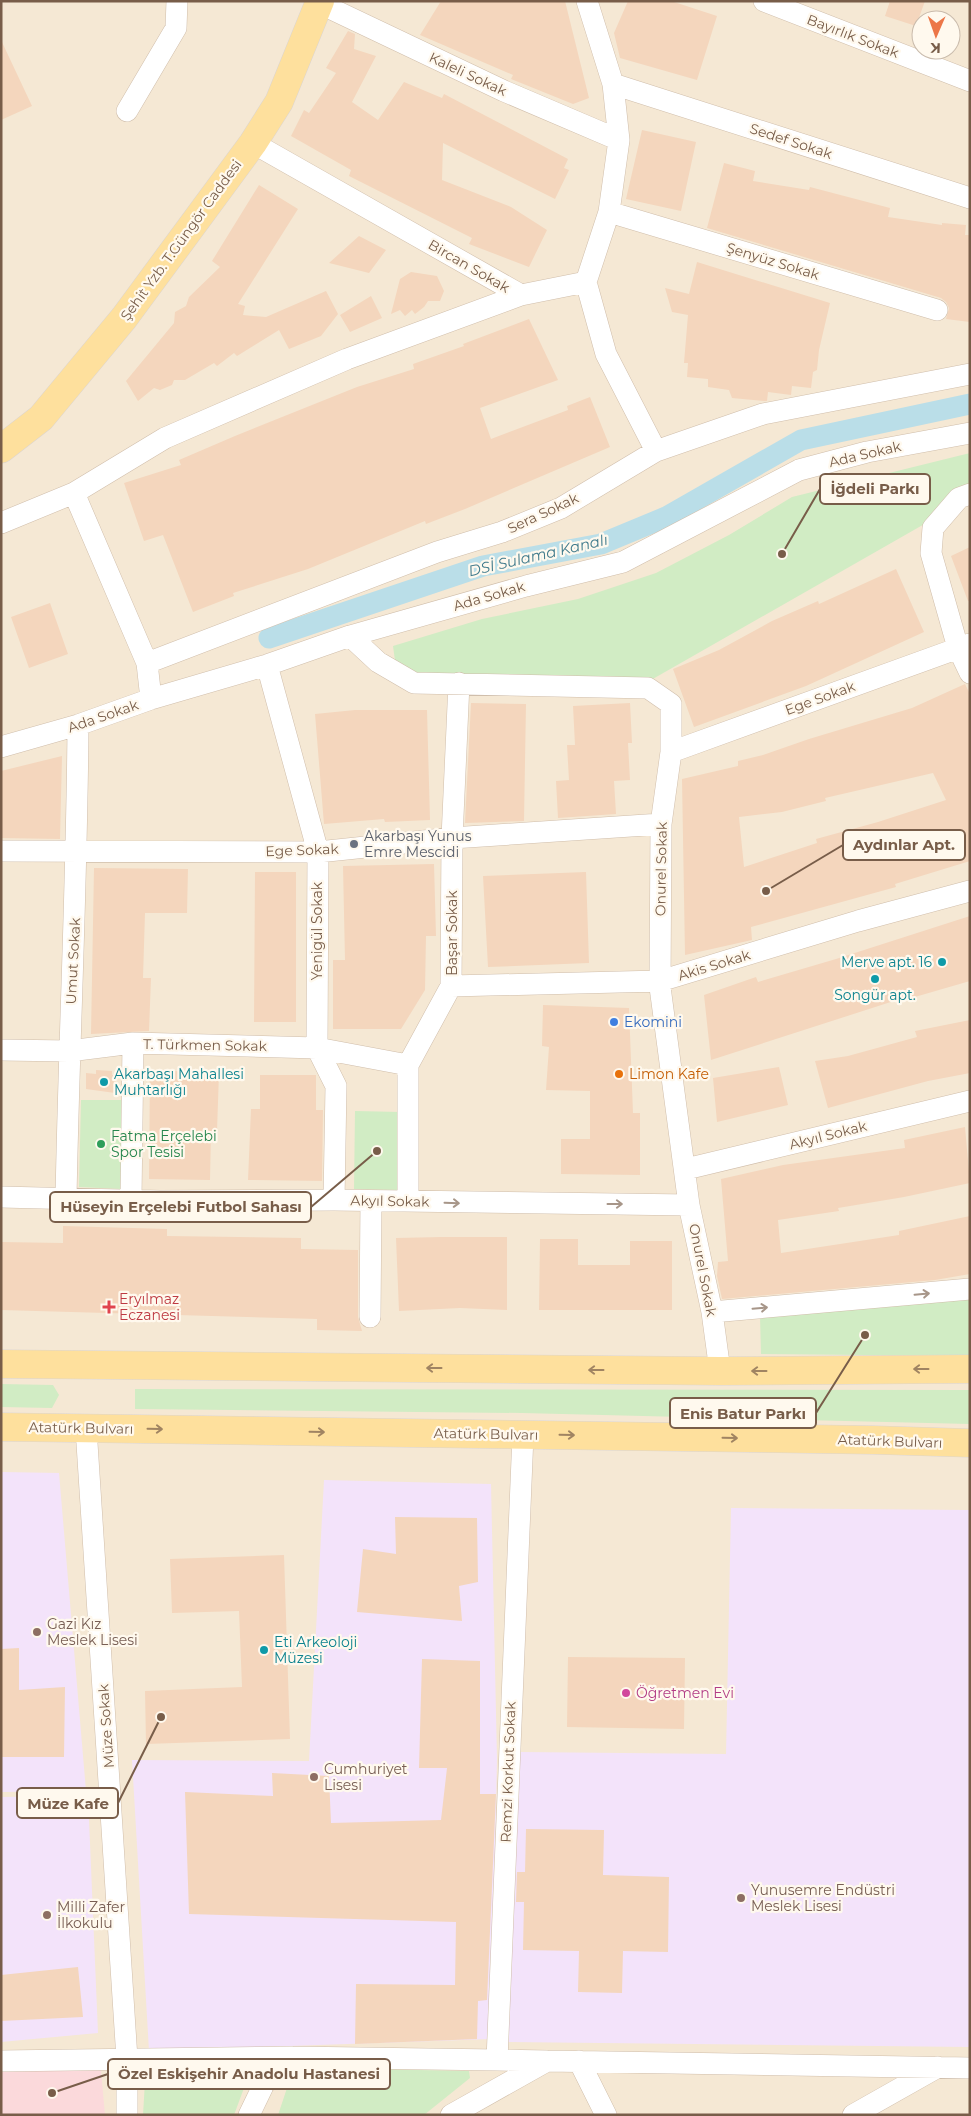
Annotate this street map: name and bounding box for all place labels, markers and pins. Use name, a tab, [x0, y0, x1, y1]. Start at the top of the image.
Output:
callout: İğdeli Parkı	[820, 474, 930, 504]
place label: Akarbaşı Yunus Emre Mescidi	[364, 827, 472, 861]
callout: Aydınlar Apt.	[843, 830, 965, 860]
marker: Akarbaşı Yunus Emre Mescidi	[348, 838, 360, 850]
place label: Merve apt. 16	[841, 953, 932, 971]
marker: Merve apt. 16	[936, 956, 948, 968]
marker: Songür apt.	[869, 973, 881, 985]
place label: Songür apt.	[834, 986, 916, 1004]
place label: Ekomini	[624, 1013, 682, 1031]
marker: Ekomini	[608, 1016, 620, 1028]
place label: Akarbaşı Mahallesi Muhtarlığı	[114, 1065, 244, 1099]
place label: Limon Kafe	[629, 1065, 709, 1083]
marker: Limon Kafe	[613, 1068, 625, 1080]
marker: Akarbaşı Mahallesi Muhtarlığı	[98, 1076, 110, 1088]
place label: Fatma Erçelebi Spor Tesisi	[111, 1127, 217, 1161]
marker: Fatma Erçelebi Spor Tesisi	[95, 1138, 107, 1150]
callout: Hüseyin Erçelebi Futbol Sahası	[50, 1192, 311, 1222]
place label: Eryılmaz Eczanesi	[119, 1290, 180, 1324]
marker: Eryılmaz Eczanesi	[103, 1301, 115, 1313]
callout: Enis Batur Parkı	[670, 1398, 816, 1428]
place label: Gazi Kız Meslek Lisesi	[47, 1615, 138, 1649]
marker: Gazi Kız Meslek Lisesi	[31, 1626, 43, 1638]
place label: Eti Arkeoloji Müzesi	[274, 1633, 357, 1667]
marker: Eti Arkeoloji Müzesi	[258, 1644, 270, 1656]
place label: Öğretmen Evi	[636, 1684, 734, 1702]
marker: Öğretmen Evi	[620, 1687, 632, 1699]
place label: Cumhuriyet Lisesi	[324, 1760, 408, 1794]
marker: Cumhuriyet Lisesi	[308, 1771, 320, 1783]
callout: Müze Kafe	[17, 1788, 118, 1818]
place label: Yunusemre Endüstri Meslek Lisesi	[751, 1881, 895, 1915]
marker: Yunusemre Endüstri Meslek Lisesi	[735, 1892, 747, 1904]
place label: Milli Zafer İlkokulu	[57, 1898, 126, 1932]
marker: Milli Zafer İlkokulu	[41, 1909, 53, 1921]
callout: Özel Eskişehir Anadolu Hastanesi	[108, 2059, 390, 2089]

